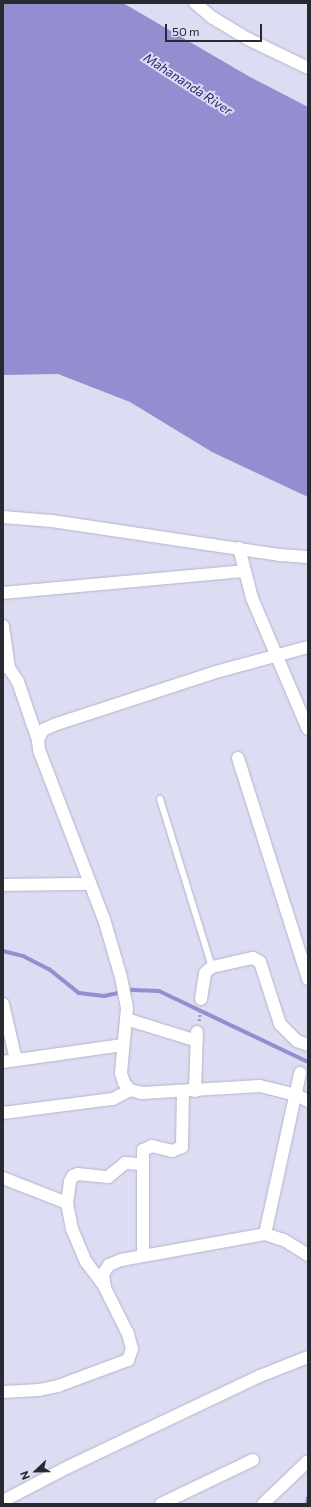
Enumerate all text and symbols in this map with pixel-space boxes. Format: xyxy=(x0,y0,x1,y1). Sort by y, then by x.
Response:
scale bar xyxy=(167,16,264,42)
text: 50 m xyxy=(172,24,200,38)
water label: Mahananda River xyxy=(141,50,235,118)
north arrow xyxy=(16,1451,56,1491)
text: N xyxy=(17,1469,32,1482)

